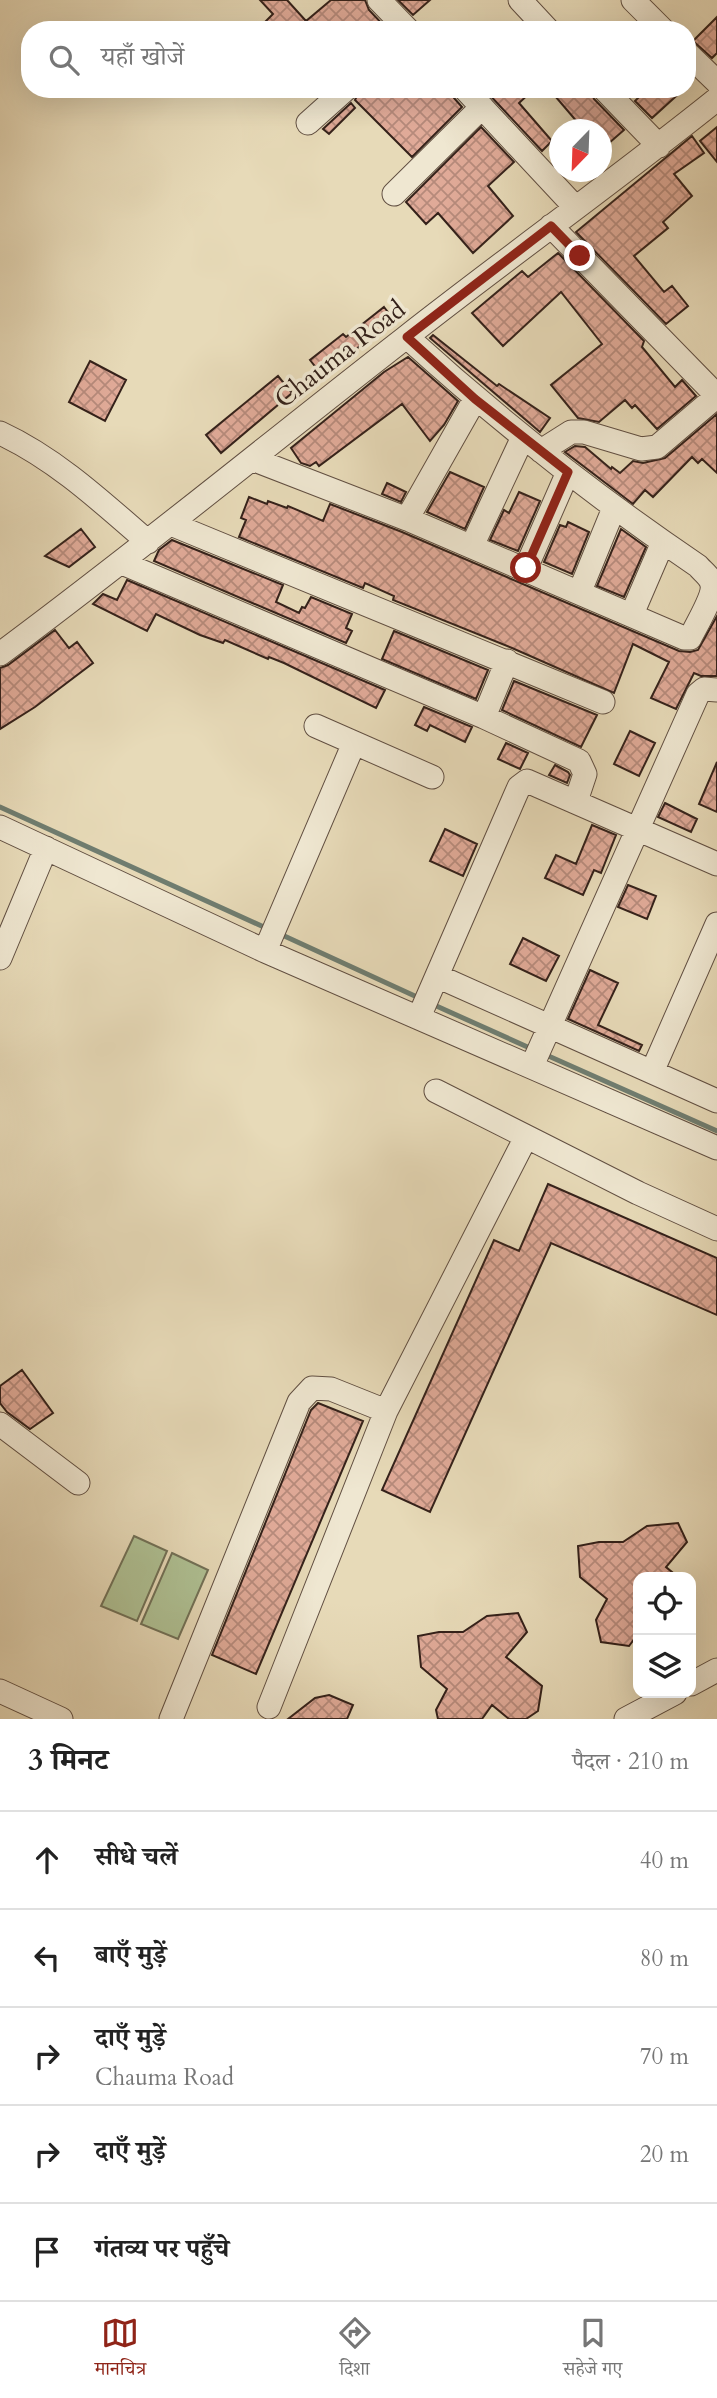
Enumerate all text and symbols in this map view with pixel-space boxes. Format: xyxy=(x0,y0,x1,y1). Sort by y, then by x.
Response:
search box xyxy=(21,21,696,98)
text: यहाँ खोजें xyxy=(101,39,184,74)
icon: search xyxy=(45,41,83,79)
north arrow xyxy=(549,119,612,182)
route end xyxy=(564,240,595,271)
street label: Chauma Road xyxy=(267,292,413,416)
route start xyxy=(510,552,541,583)
map controls xyxy=(633,1572,696,1698)
button: locate xyxy=(633,1572,696,1635)
button: layers xyxy=(633,1635,696,1698)
text: 3 मिनट xyxy=(28,1740,108,1781)
text: पैदल · 210 m xyxy=(572,1746,689,1777)
text: सीधे चलें xyxy=(95,1839,177,1874)
icon: ahead xyxy=(28,1841,66,1879)
text: 40 m xyxy=(640,1845,689,1876)
text: बाएँ मुड़ें xyxy=(95,1937,166,1972)
icon: left xyxy=(28,1939,66,1977)
text: 80 m xyxy=(640,1943,689,1974)
text: दाएँ मुड़ें xyxy=(95,2020,166,2055)
icon: right xyxy=(28,2037,66,2075)
text: 70 m xyxy=(640,2041,689,2072)
text: Chauma Road xyxy=(95,2062,234,2093)
text: दाएँ मुड़ें xyxy=(95,2133,166,2168)
icon: right xyxy=(28,2135,66,2173)
text: 20 m xyxy=(640,2139,689,2170)
text: गंतव्य पर पहुँचे xyxy=(95,2231,229,2266)
icon: arrive xyxy=(28,2233,66,2271)
tab: मानचित्र xyxy=(95,2314,146,2387)
tab: दिशा xyxy=(336,2314,374,2387)
tab: सहेजे गए xyxy=(563,2314,622,2387)

